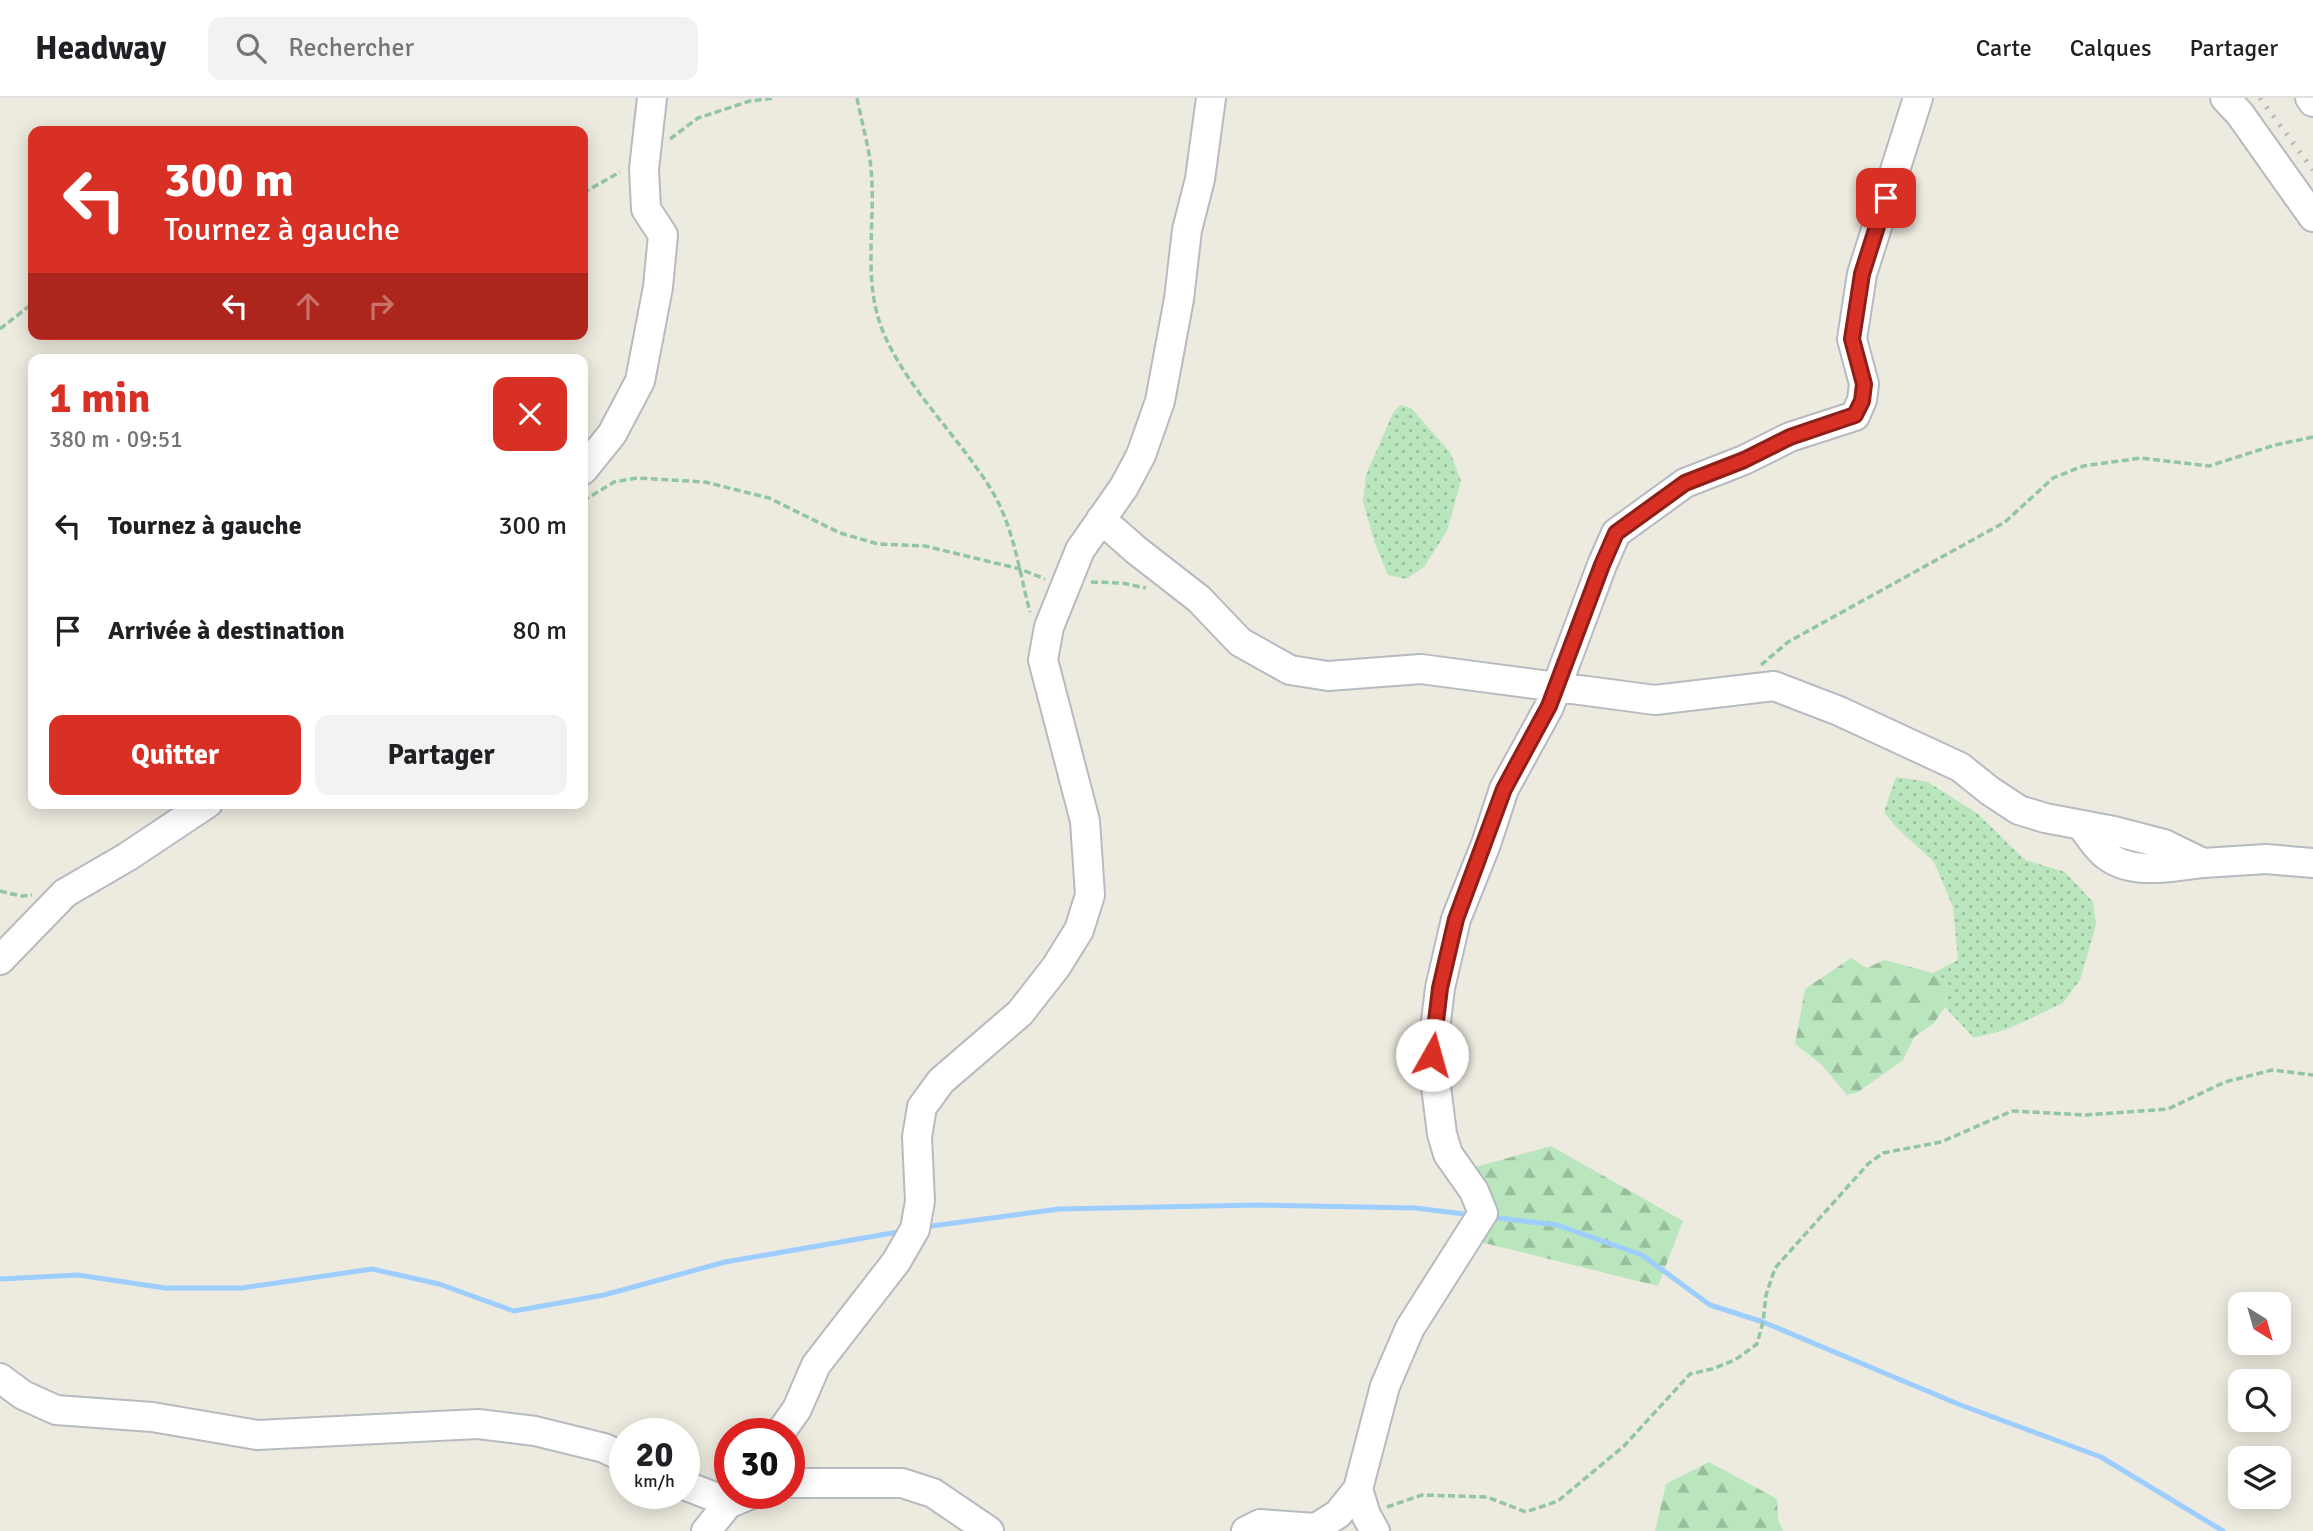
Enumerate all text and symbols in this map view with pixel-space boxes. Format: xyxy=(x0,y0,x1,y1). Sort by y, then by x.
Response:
search box xyxy=(208,17,698,80)
text: Headway xyxy=(35,28,166,69)
icon: search xyxy=(232,29,270,67)
text: Rechercher xyxy=(288,32,414,64)
text: Carte xyxy=(1976,33,2032,63)
text: Calques xyxy=(2070,33,2151,63)
text: Partager xyxy=(2189,33,2278,63)
text: 300 m xyxy=(164,150,294,210)
icon: left xyxy=(49,154,140,245)
pin xyxy=(1856,168,1916,228)
icon: arrive xyxy=(1867,179,1905,217)
text: Tournez à gauche xyxy=(164,210,400,249)
icon: left xyxy=(216,287,254,325)
icon: ahead xyxy=(289,287,327,325)
icon: right xyxy=(362,287,400,325)
text: 1 min xyxy=(49,373,150,424)
button: close xyxy=(493,377,567,451)
text: 380 m · 09:51 xyxy=(49,425,183,454)
icon: left xyxy=(49,507,87,545)
text: Tournez à gauche xyxy=(108,510,302,542)
text: 300 m xyxy=(498,510,567,542)
icon: arrive xyxy=(49,612,87,650)
text: Arrivée à destination xyxy=(108,615,345,647)
text: 80 m xyxy=(512,615,567,647)
button: Quitter xyxy=(49,715,301,795)
button: Partager xyxy=(315,715,567,795)
position arrow xyxy=(1395,1018,1469,1092)
north arrow xyxy=(2228,1292,2291,1354)
map controls xyxy=(2228,1292,2291,1509)
button: search xyxy=(2228,1369,2291,1432)
speed limit sign: 30 xyxy=(714,1418,805,1509)
text: 20 xyxy=(636,1433,673,1476)
button: layers xyxy=(2228,1446,2291,1509)
text: km/h xyxy=(634,1470,675,1492)

